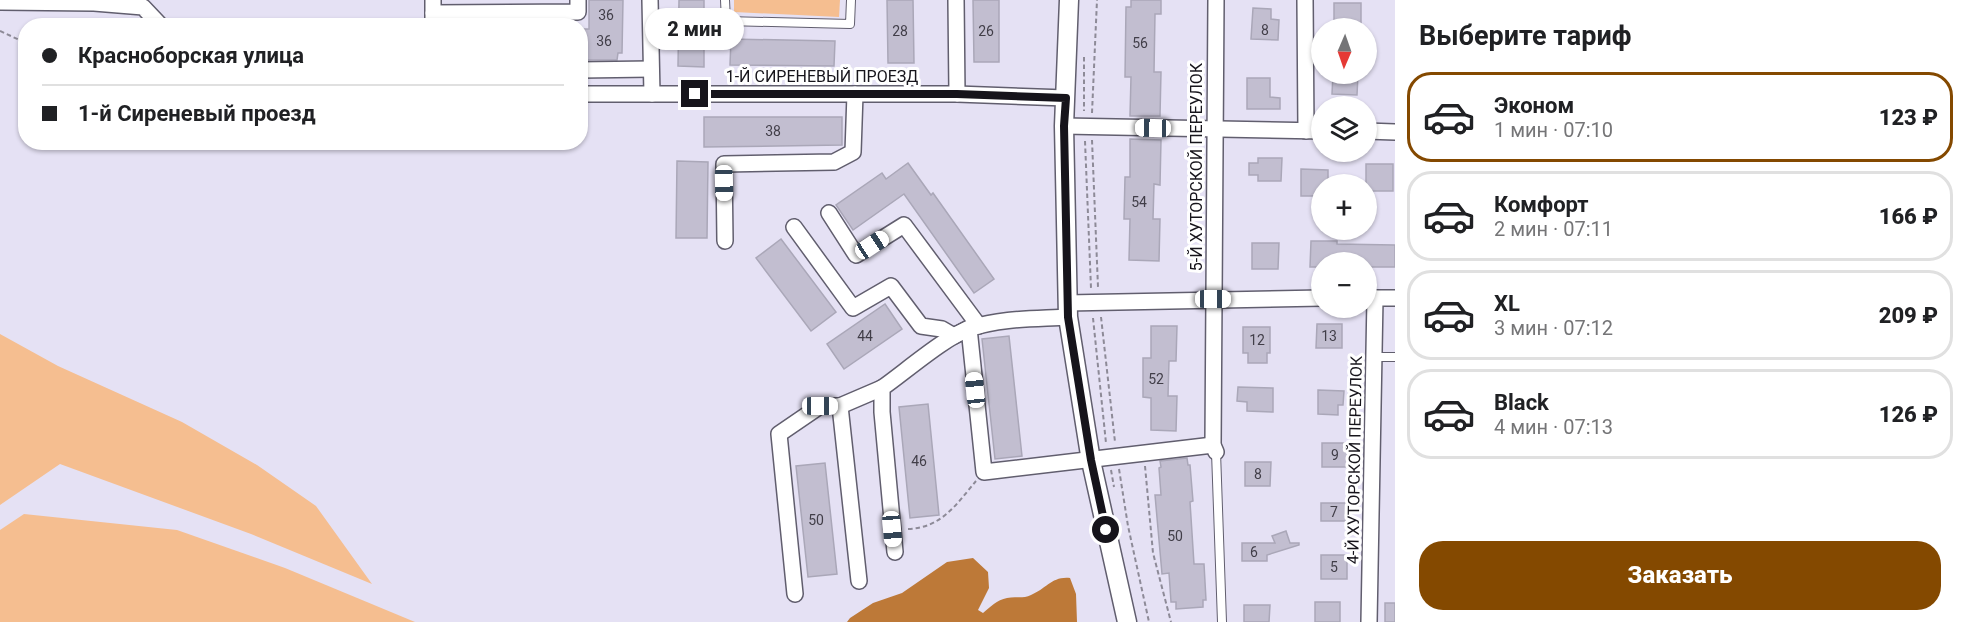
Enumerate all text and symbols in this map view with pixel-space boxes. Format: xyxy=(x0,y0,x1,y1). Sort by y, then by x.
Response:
house number: 36 xyxy=(598,7,614,23)
callout: 2 мин xyxy=(646,7,744,49)
text: 2 мин xyxy=(667,17,722,41)
north arrow xyxy=(1311,18,1377,84)
map controls xyxy=(1311,18,1377,318)
text: Выберите тариф xyxy=(1419,20,1631,52)
house number: 8 xyxy=(1261,22,1269,38)
house number: 28 xyxy=(892,23,908,39)
house number: 26 xyxy=(978,23,994,39)
house number: 36 xyxy=(596,33,612,49)
house number: 56 xyxy=(1132,35,1148,51)
text: Красноборская улица xyxy=(78,43,304,68)
street label: 5-Й ХУТОРСКОЙ ПЕРЕУЛОК xyxy=(1187,62,1206,271)
street label: 1-Й СИРЕНЕВЫЙ ПРОЕЗД xyxy=(726,67,918,86)
route end xyxy=(681,80,708,107)
icon: car xyxy=(1422,90,1476,144)
text: Эконом xyxy=(1494,93,1574,118)
button: layers xyxy=(1311,96,1377,162)
text: 1-й Сиреневый проезд xyxy=(78,101,316,126)
text: 123 ₽ xyxy=(1879,105,1938,130)
text: 1 мин · 07:10 xyxy=(1494,118,1613,142)
car xyxy=(1135,119,1171,137)
house number: 38 xyxy=(765,123,781,139)
car xyxy=(715,165,733,201)
button: + xyxy=(1311,174,1377,240)
icon: car xyxy=(1422,189,1476,243)
text: Комфорт xyxy=(1494,192,1589,217)
house number: 54 xyxy=(1131,194,1147,210)
text: 166 ₽ xyxy=(1879,204,1938,229)
text: 2 мин · 07:11 xyxy=(1494,217,1613,241)
car xyxy=(852,228,892,262)
button: − xyxy=(1311,252,1377,318)
icon: car xyxy=(1422,288,1476,342)
car xyxy=(1195,290,1231,308)
text: XL xyxy=(1494,291,1520,316)
text: 209 ₽ xyxy=(1879,303,1938,328)
text: 3 мин · 07:12 xyxy=(1494,316,1613,340)
house number: 44 xyxy=(857,328,873,344)
house number: 13 xyxy=(1321,328,1337,344)
house number: 12 xyxy=(1249,332,1265,348)
street label: 4-Й ХУТОРСКОЙ ПЕРЕУЛОК xyxy=(1343,355,1366,564)
car xyxy=(964,371,986,409)
house number: 52 xyxy=(1148,371,1164,387)
icon: car xyxy=(1422,387,1476,441)
text: Black xyxy=(1494,390,1549,415)
car xyxy=(802,397,838,415)
text: 126 ₽ xyxy=(1879,402,1938,427)
text: 4 мин · 07:13 xyxy=(1494,415,1613,439)
house number: 9 xyxy=(1331,447,1339,463)
house number: 46 xyxy=(911,453,927,469)
house number: 8 xyxy=(1254,466,1262,482)
house number: 7 xyxy=(1330,504,1338,520)
car xyxy=(881,510,903,548)
house number: 50 xyxy=(808,512,824,528)
route start xyxy=(1092,516,1119,543)
house number: 50 xyxy=(1167,528,1183,544)
button: Заказать xyxy=(1419,541,1941,610)
house number: 6 xyxy=(1250,544,1258,560)
house number: 5 xyxy=(1330,559,1338,575)

